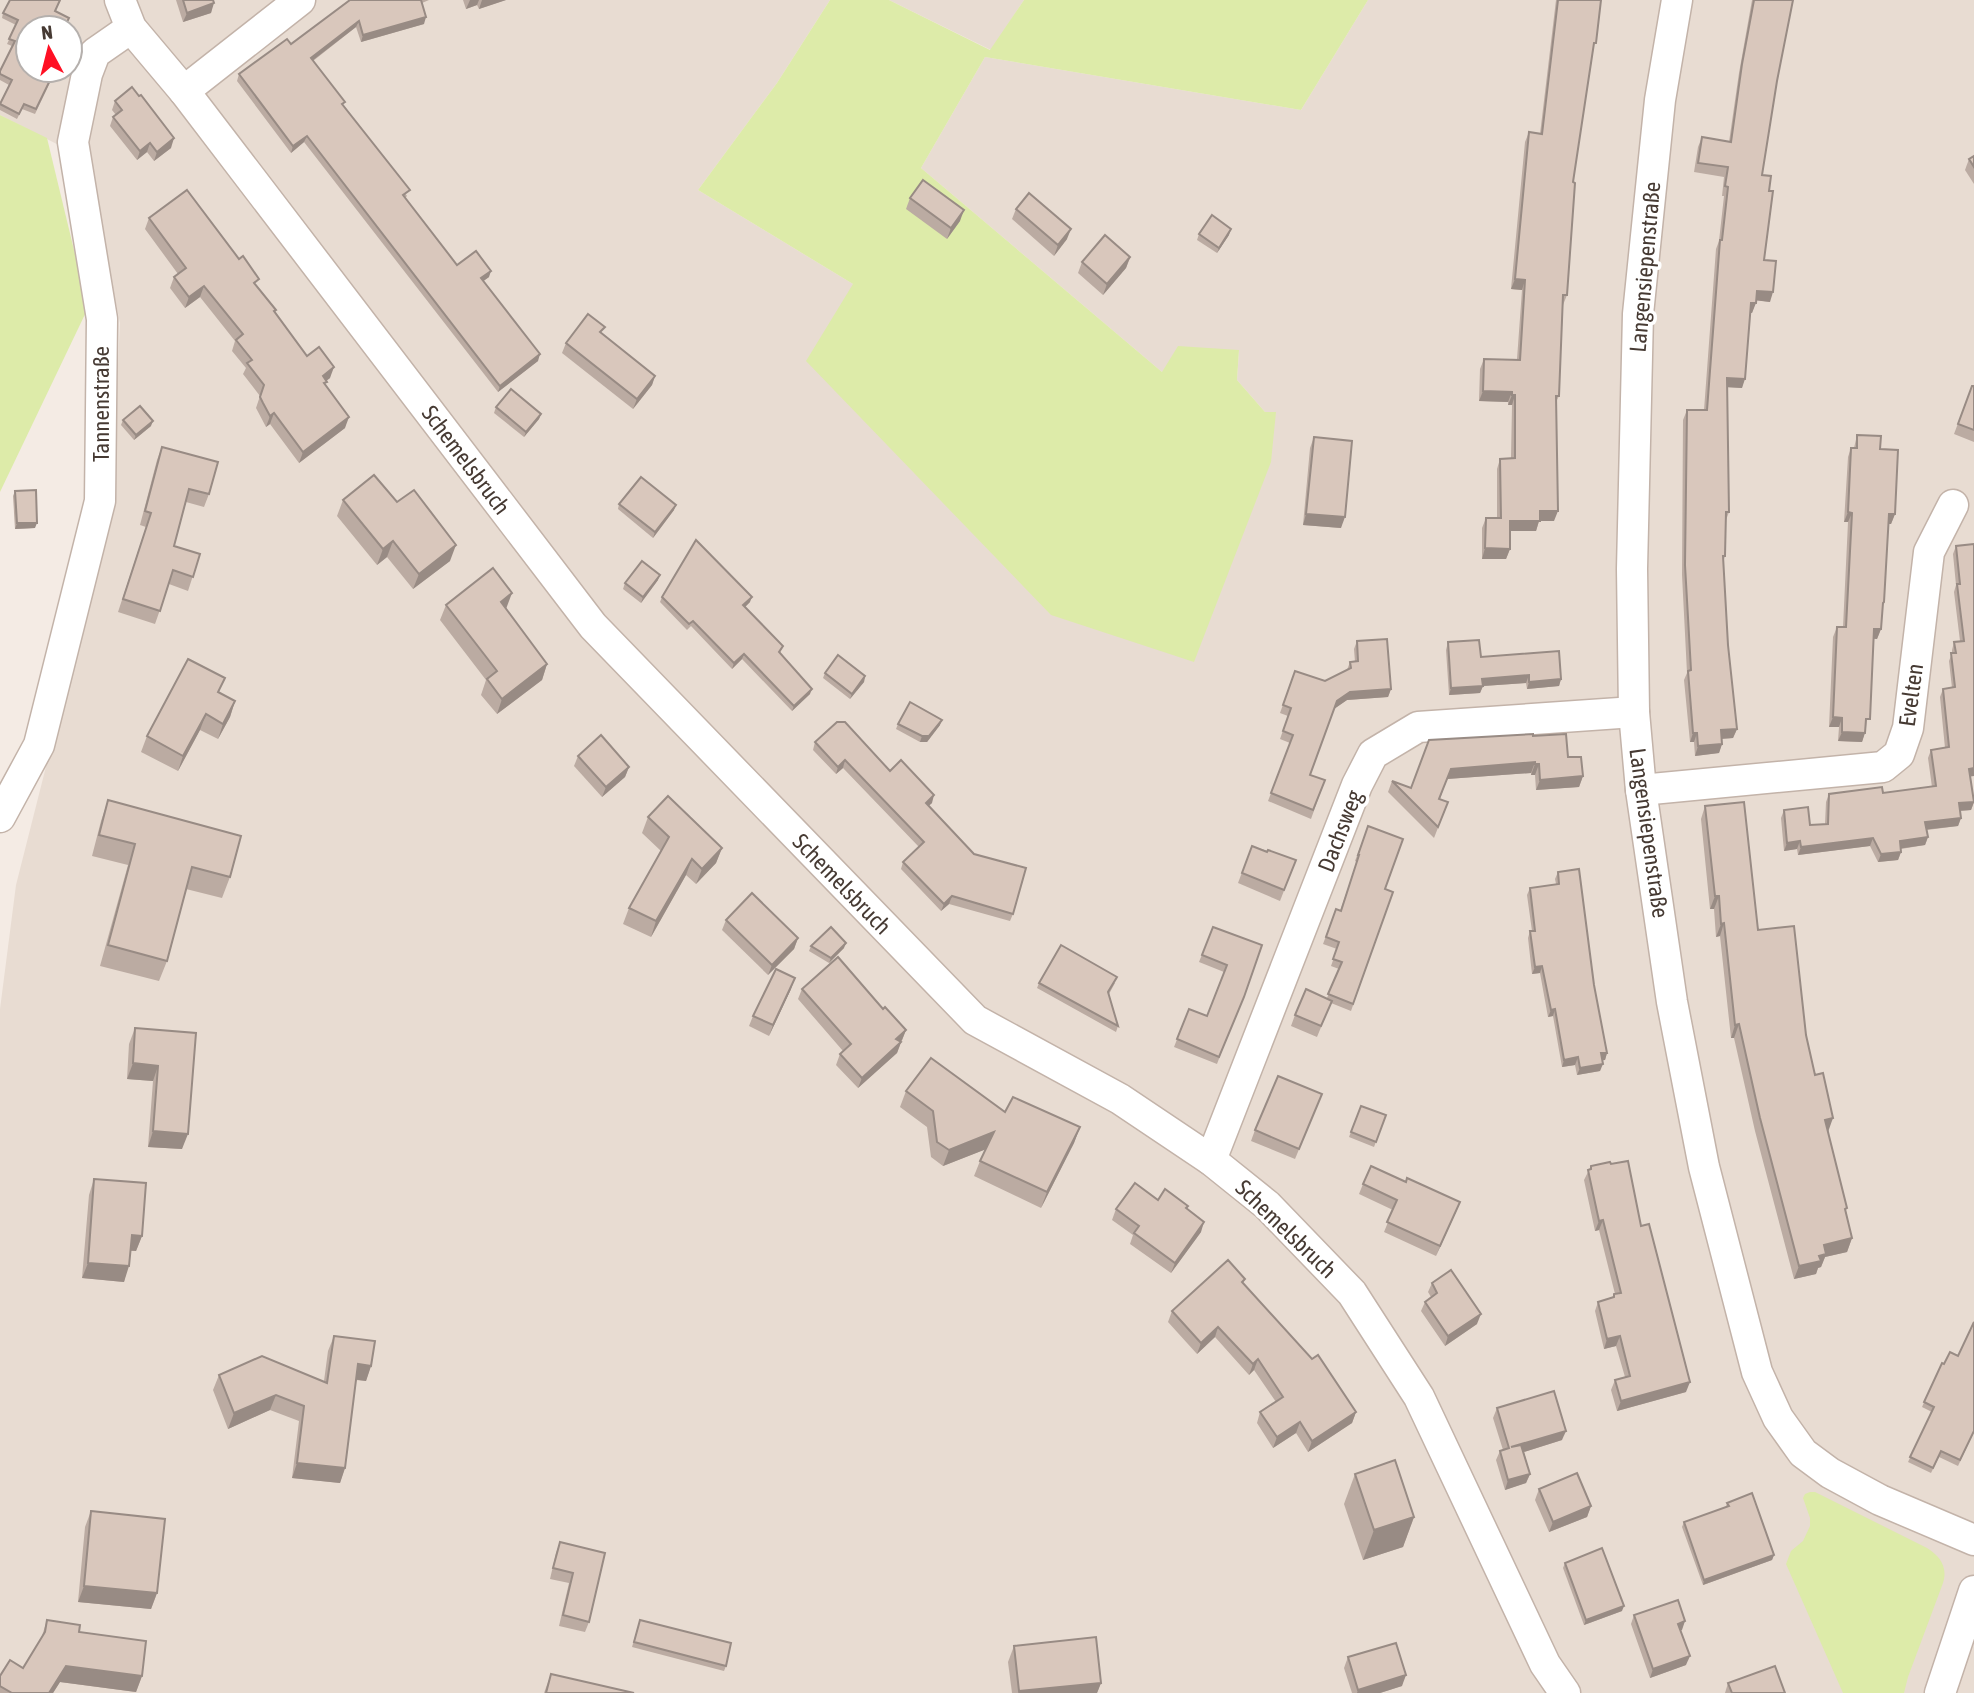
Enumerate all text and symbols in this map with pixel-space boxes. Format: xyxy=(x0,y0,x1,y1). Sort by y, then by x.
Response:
north arrow xyxy=(14,14,84,84)
text: N xyxy=(40,21,54,44)
street label: Langensiepenstraße xyxy=(1625,181,1665,353)
street label: Tannenstraße xyxy=(88,346,114,462)
street label: Schemelsbruch xyxy=(417,400,515,520)
street label: Evelten xyxy=(1894,662,1928,728)
street label: Langensiepenstraße xyxy=(1624,746,1674,920)
street label: Dachsweg xyxy=(1313,786,1367,875)
street label: Schemelsbruch xyxy=(788,828,896,940)
street label: Schemelsbruch xyxy=(1230,1175,1342,1283)

